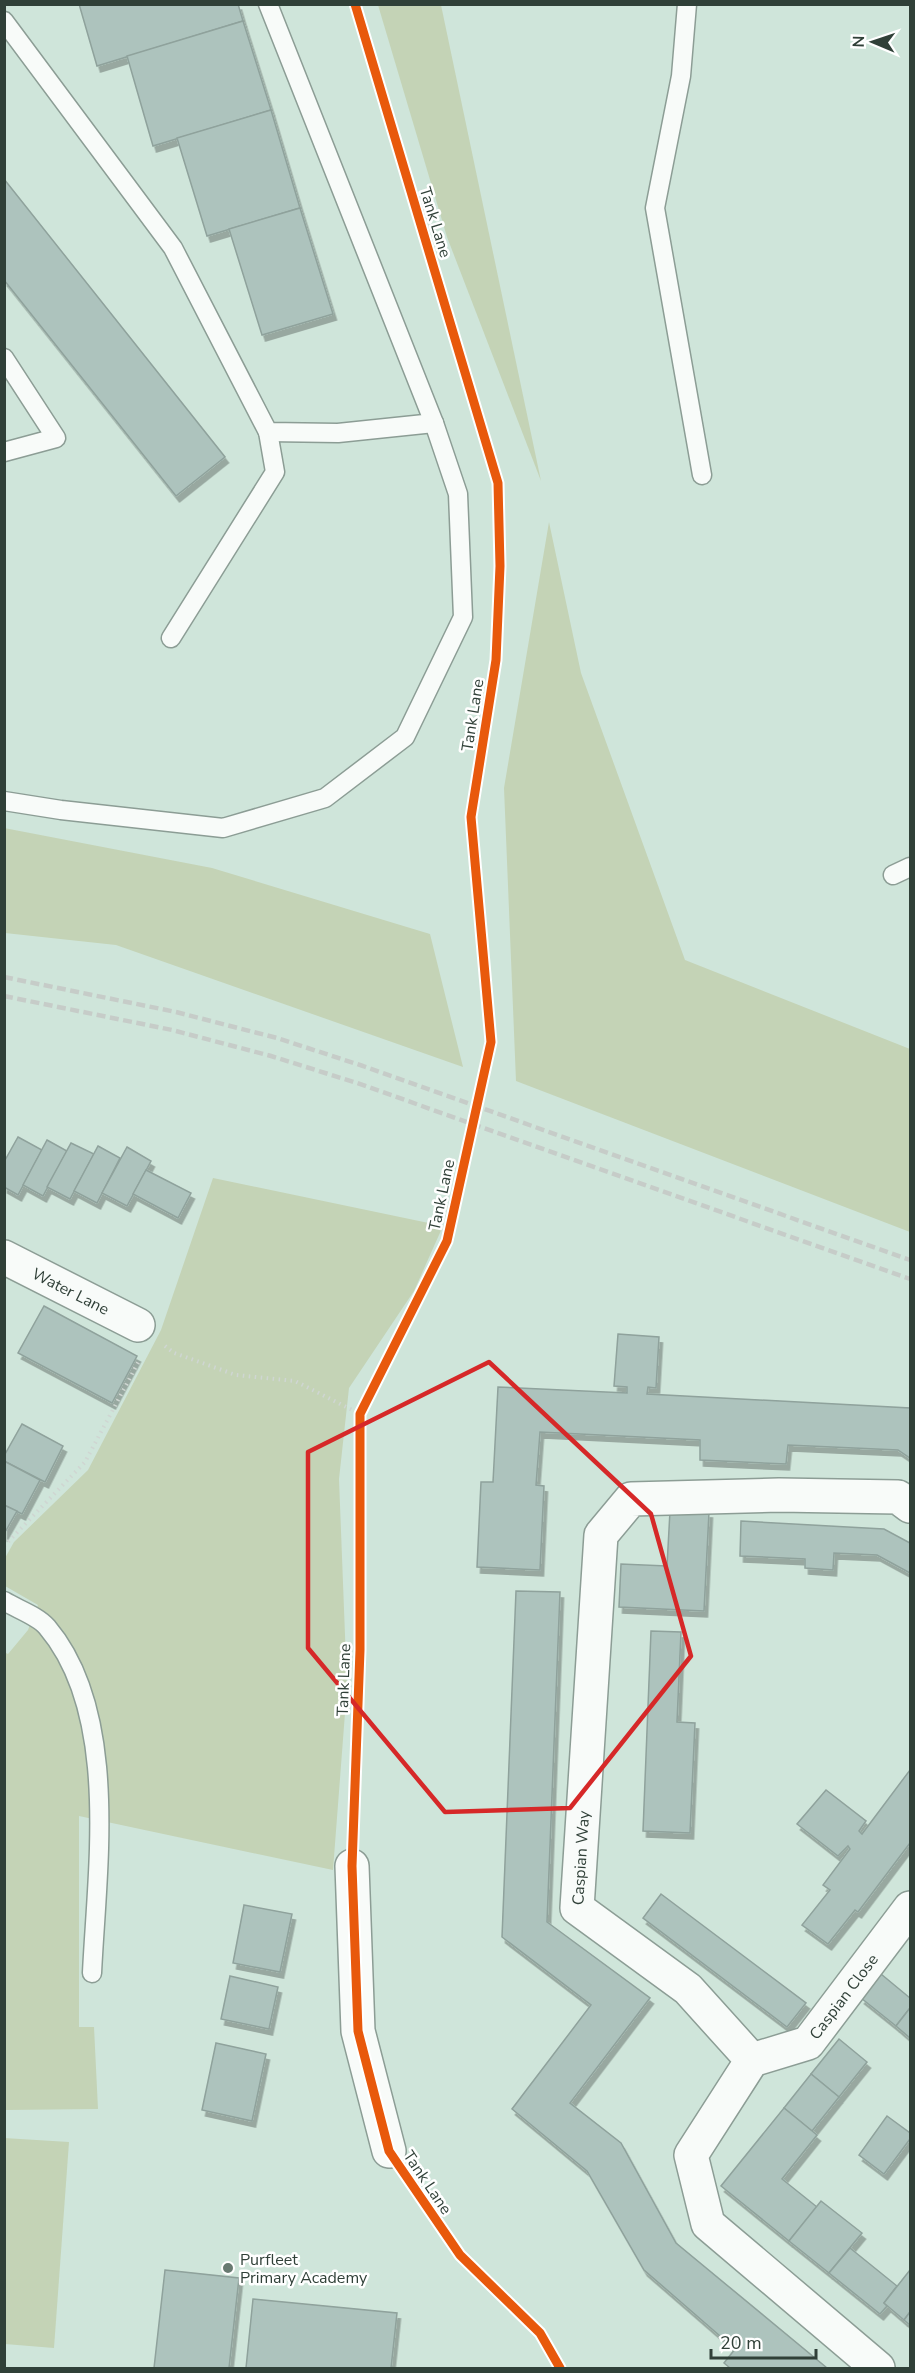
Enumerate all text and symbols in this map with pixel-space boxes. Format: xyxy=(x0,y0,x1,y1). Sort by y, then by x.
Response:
north arrow xyxy=(843,12,903,72)
text: N xyxy=(848,35,870,48)
street label: Tank Lane xyxy=(414,184,456,260)
street label: Tank Lane xyxy=(456,677,490,753)
street label: Tank Lane xyxy=(424,1157,460,1233)
street label: Water Lane xyxy=(28,1263,113,1321)
street label: Tank Lane xyxy=(332,1643,356,1717)
street label: Caspian Way xyxy=(567,1809,595,1906)
street label: Caspian Close xyxy=(805,1950,884,2044)
street label: Tank Lane xyxy=(398,2146,457,2219)
place label: Purfleet Primary Academy xyxy=(240,2249,368,2289)
marker: Purfleet Primary Academy xyxy=(221,2261,235,2275)
scale bar xyxy=(711,2322,816,2360)
text: 20 m xyxy=(720,2331,762,2355)

